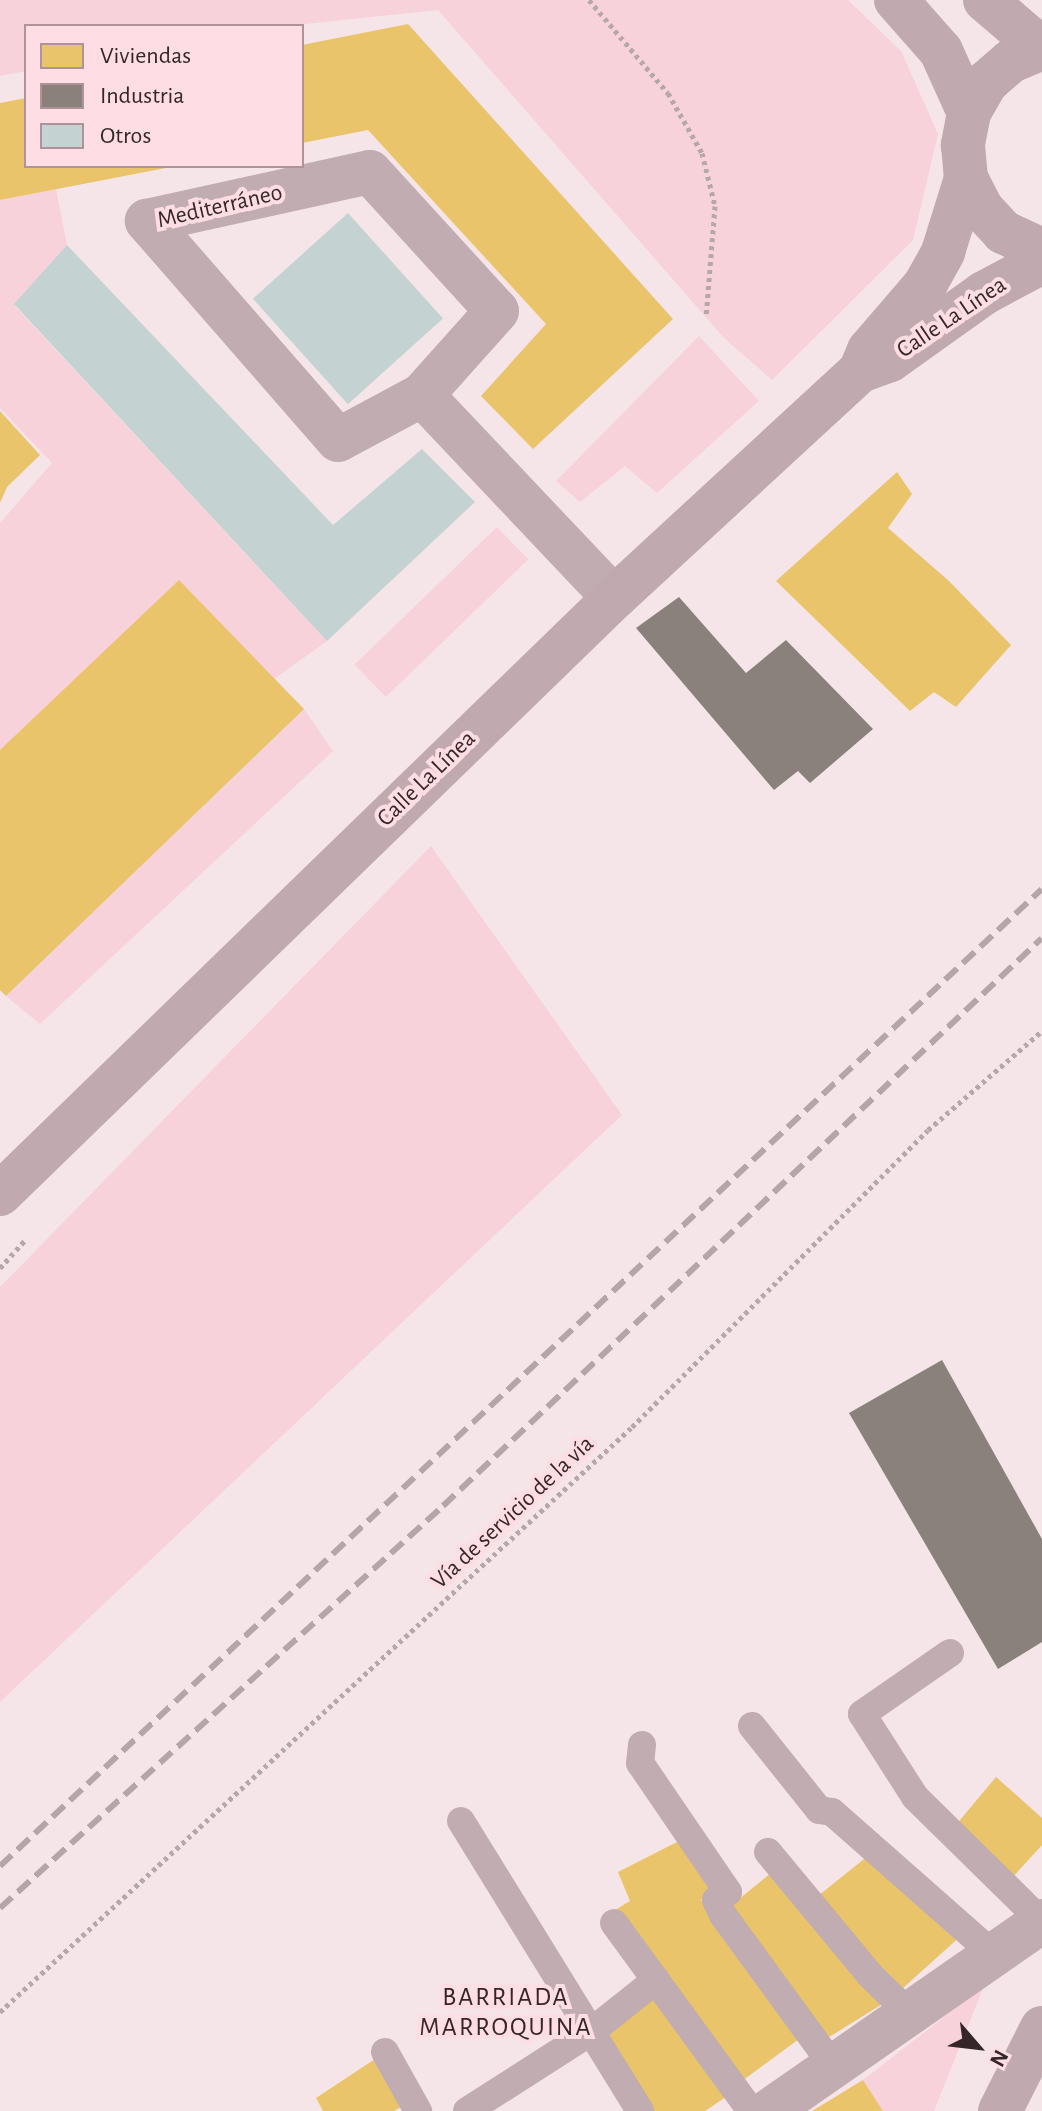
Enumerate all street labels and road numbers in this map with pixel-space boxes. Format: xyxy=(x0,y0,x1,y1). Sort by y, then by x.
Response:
street label: Mediterráneo xyxy=(155,179,285,235)
street label: Calle La Línea xyxy=(892,271,1012,365)
street label: Calle La Línea xyxy=(372,725,482,833)
street label: Vía de servicio de la vía xyxy=(426,1430,600,1596)

